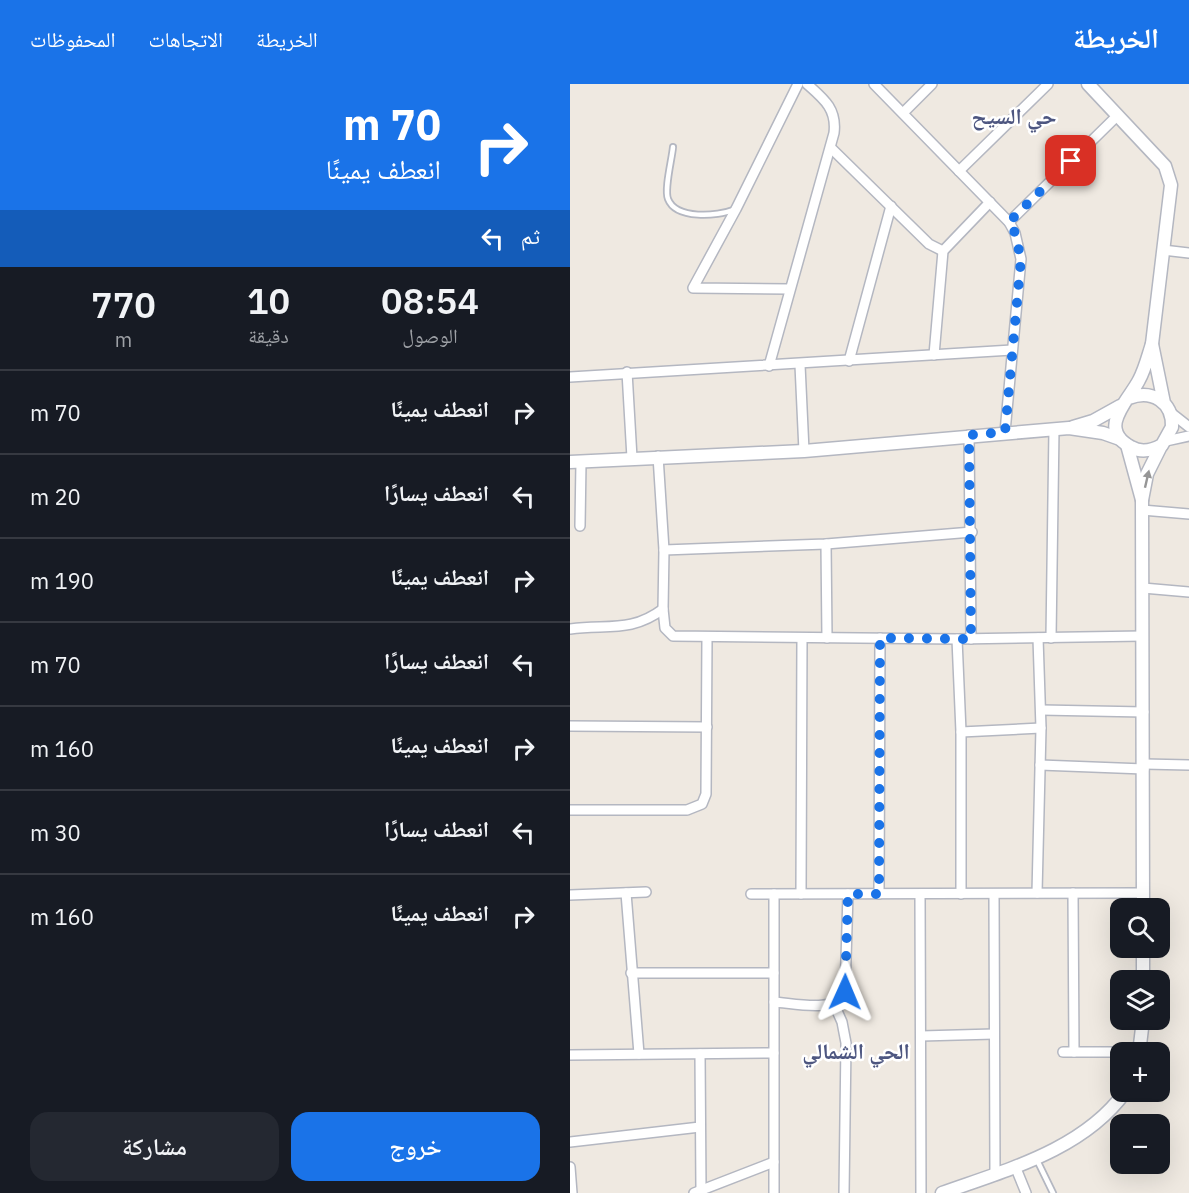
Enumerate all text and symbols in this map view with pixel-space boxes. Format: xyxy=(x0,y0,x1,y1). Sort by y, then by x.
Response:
text: الخريطة xyxy=(1073,19,1159,56)
text: المحفوظات xyxy=(30,25,115,53)
text: الاتجاهات xyxy=(148,25,223,53)
text: الخريطة xyxy=(256,25,318,53)
text: 70 m xyxy=(343,97,441,152)
district label: حي السيح xyxy=(972,101,1056,133)
icon: right xyxy=(462,108,540,186)
pin xyxy=(1045,135,1096,186)
icon: arrive xyxy=(1054,144,1087,177)
text: انعطف يمينًا xyxy=(326,151,441,186)
text: ثم xyxy=(521,221,540,250)
icon: left xyxy=(476,222,509,255)
text: 10 xyxy=(247,277,290,324)
text: 08:54 xyxy=(381,277,479,324)
text: 770 xyxy=(91,281,156,328)
text: دقيقة xyxy=(248,322,289,349)
text: الوصول xyxy=(402,322,458,349)
text: m xyxy=(115,326,132,353)
text: انعطف يمينًا xyxy=(391,394,489,423)
icon: right xyxy=(507,396,540,429)
text: 70 m xyxy=(30,398,81,427)
one-way arrow xyxy=(1142,469,1152,488)
text: انعطف يسارًا xyxy=(384,478,489,507)
icon: left xyxy=(507,480,540,513)
text: 20 m xyxy=(30,482,81,511)
text: انعطف يمينًا xyxy=(391,562,489,591)
icon: right xyxy=(507,564,540,597)
text: 190 m xyxy=(30,566,94,595)
text: انعطف يسارًا xyxy=(384,646,489,675)
icon: left xyxy=(507,648,540,681)
text: 70 m xyxy=(30,650,81,679)
text: انعطف يمينًا xyxy=(391,730,489,759)
icon: right xyxy=(507,732,540,765)
text: 160 m xyxy=(30,734,94,763)
text: انعطف يسارًا xyxy=(384,814,489,843)
icon: left xyxy=(507,816,540,849)
text: 30 m xyxy=(30,818,81,847)
text: انعطف يمينًا xyxy=(391,898,489,927)
map controls xyxy=(1110,898,1170,1174)
button: search xyxy=(1110,898,1170,958)
icon: right xyxy=(507,900,540,933)
text: 160 m xyxy=(30,902,94,931)
position arrow xyxy=(813,960,877,1024)
button: layers xyxy=(1110,970,1170,1030)
district label: الحي الشمالي xyxy=(802,1036,910,1068)
button: + xyxy=(1110,1042,1170,1102)
button: مشاركة xyxy=(30,1112,279,1181)
button: خروج xyxy=(291,1112,540,1181)
button: − xyxy=(1110,1114,1170,1174)

